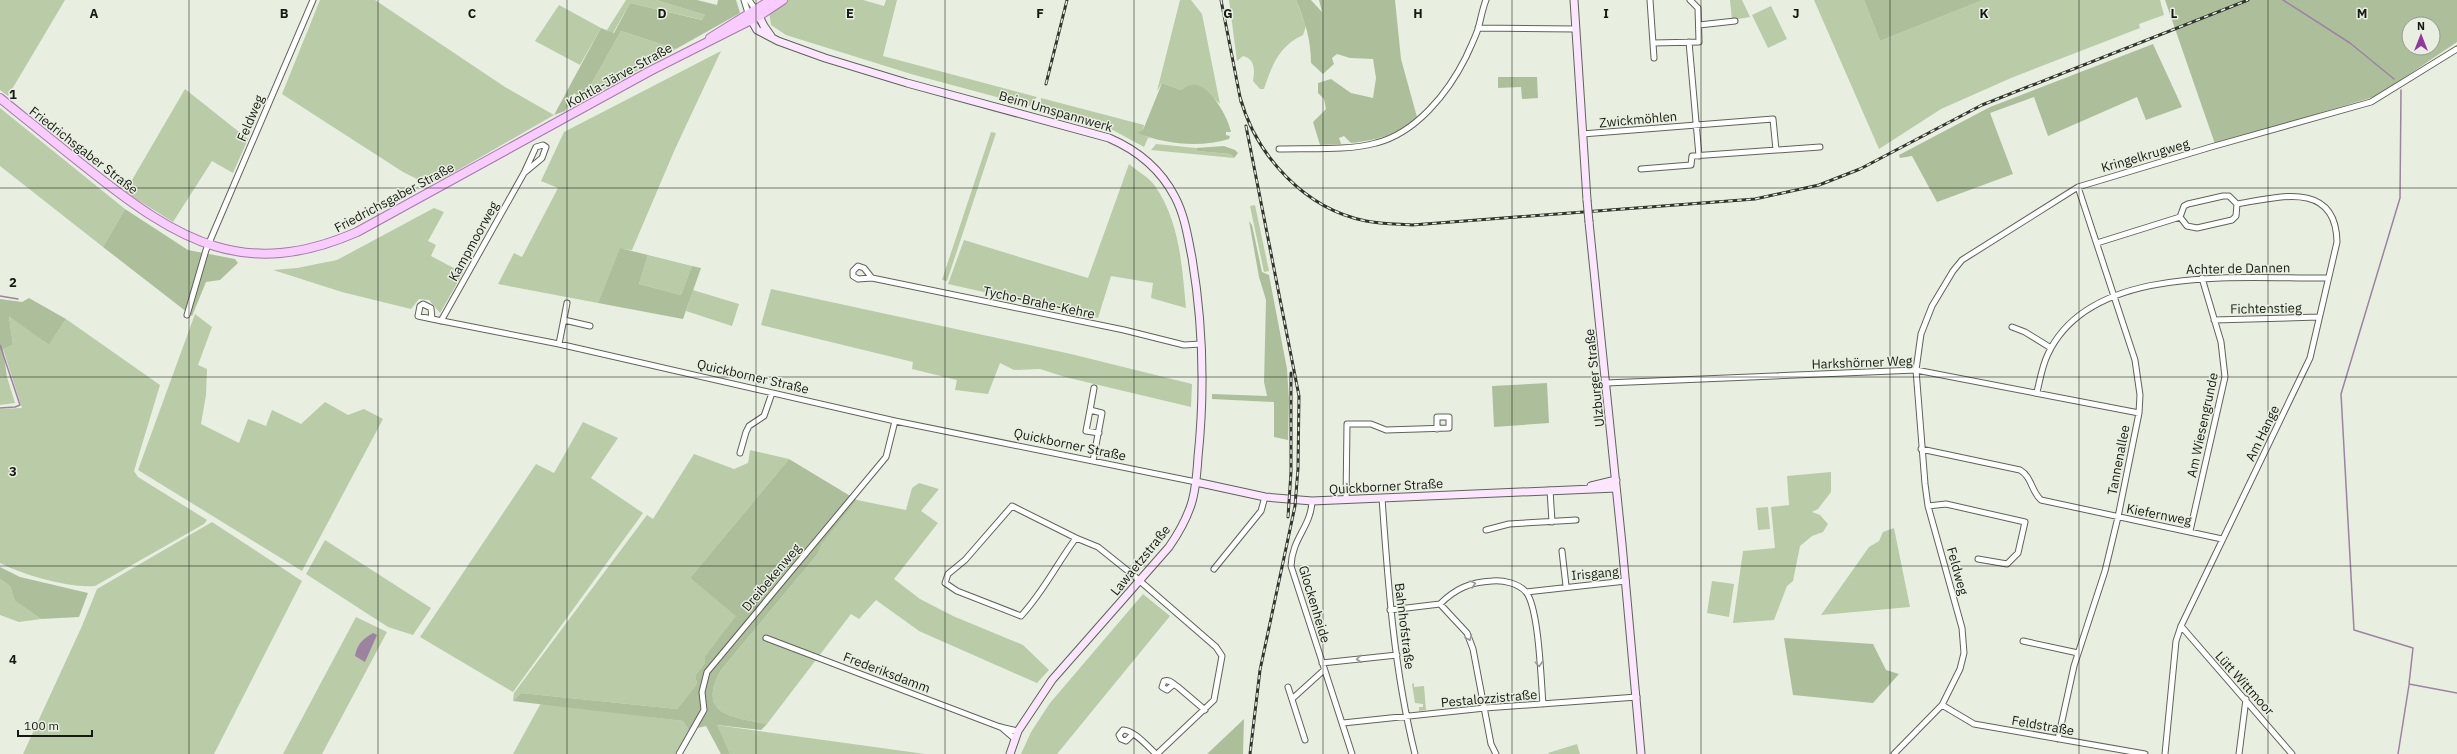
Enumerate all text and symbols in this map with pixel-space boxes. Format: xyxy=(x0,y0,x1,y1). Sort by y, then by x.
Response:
text: A xyxy=(90,5,99,22)
text: B xyxy=(280,5,289,22)
text: C xyxy=(468,5,477,22)
text: D xyxy=(657,5,667,22)
text: E xyxy=(846,5,854,22)
text: F xyxy=(1036,5,1044,22)
text: G xyxy=(1223,5,1233,22)
text: H xyxy=(1413,5,1423,22)
text: I xyxy=(1603,5,1609,22)
text: J xyxy=(1792,5,1800,22)
text: K xyxy=(1979,5,1989,22)
text: L xyxy=(2171,5,2178,22)
text: M xyxy=(2357,5,2367,22)
north arrow xyxy=(2401,16,2441,56)
text: N xyxy=(2417,19,2425,33)
street label: Kohtla-Järve-Straße xyxy=(563,39,675,112)
text: 1 xyxy=(9,86,17,103)
street label: Beim Umspannwerk xyxy=(997,87,1115,136)
street label: Feldweg xyxy=(233,92,268,144)
street label: Friedrichsgaber Straße xyxy=(26,103,141,198)
street label: Zwickmöhlen xyxy=(1598,108,1678,131)
street label: Kringelkrugweg xyxy=(2099,135,2191,176)
street label: Friedrichsgaber Straße xyxy=(331,159,457,236)
street label: Kampmoorweg xyxy=(445,198,502,284)
street label: Achter de Dannen xyxy=(2186,259,2290,278)
text: 2 xyxy=(9,274,17,291)
street label: Tycho-Brahe-Kehre xyxy=(981,282,1096,323)
street label: Fichtenstieg xyxy=(2230,299,2302,318)
street label: Ulzburger Straße xyxy=(1581,328,1608,428)
street label: Harkshörner Weg xyxy=(1811,352,1913,373)
street label: Quickborner Straße xyxy=(695,355,811,398)
street label: Am Wiesengrunde xyxy=(2183,371,2222,479)
street label: Am Hange xyxy=(2242,402,2283,464)
street label: Quickborner Straße xyxy=(1012,424,1128,465)
street label: Tannenallee xyxy=(2103,424,2134,497)
text: 3 xyxy=(9,463,17,480)
street label: Quickborner Straße xyxy=(1328,475,1444,498)
street label: Kiefernweg xyxy=(2125,500,2193,529)
street label: Lawaetzstraße xyxy=(1107,522,1174,599)
street label: Dreibekenweg xyxy=(738,540,805,615)
street label: Feldweg xyxy=(1943,545,1972,597)
street label: Glockenheide xyxy=(1295,563,1334,645)
street label: Irisgang xyxy=(1571,563,1620,584)
one-way arrow xyxy=(1469,580,1476,589)
street label: Bahnhofstraße xyxy=(1391,582,1418,670)
one-way arrow xyxy=(1464,634,1472,641)
street label: Frederiksdamm xyxy=(841,648,933,697)
street label: Lütt Wittmoor xyxy=(2211,648,2278,719)
text: 4 xyxy=(9,651,17,668)
one-way arrow xyxy=(1356,654,1362,663)
one-way arrow xyxy=(1534,661,1543,667)
street label: Pestalozzistraße xyxy=(1440,686,1538,711)
scale bar xyxy=(18,712,92,738)
street label: Feldstraße xyxy=(2010,712,2075,739)
text: 100 m xyxy=(24,718,59,733)

